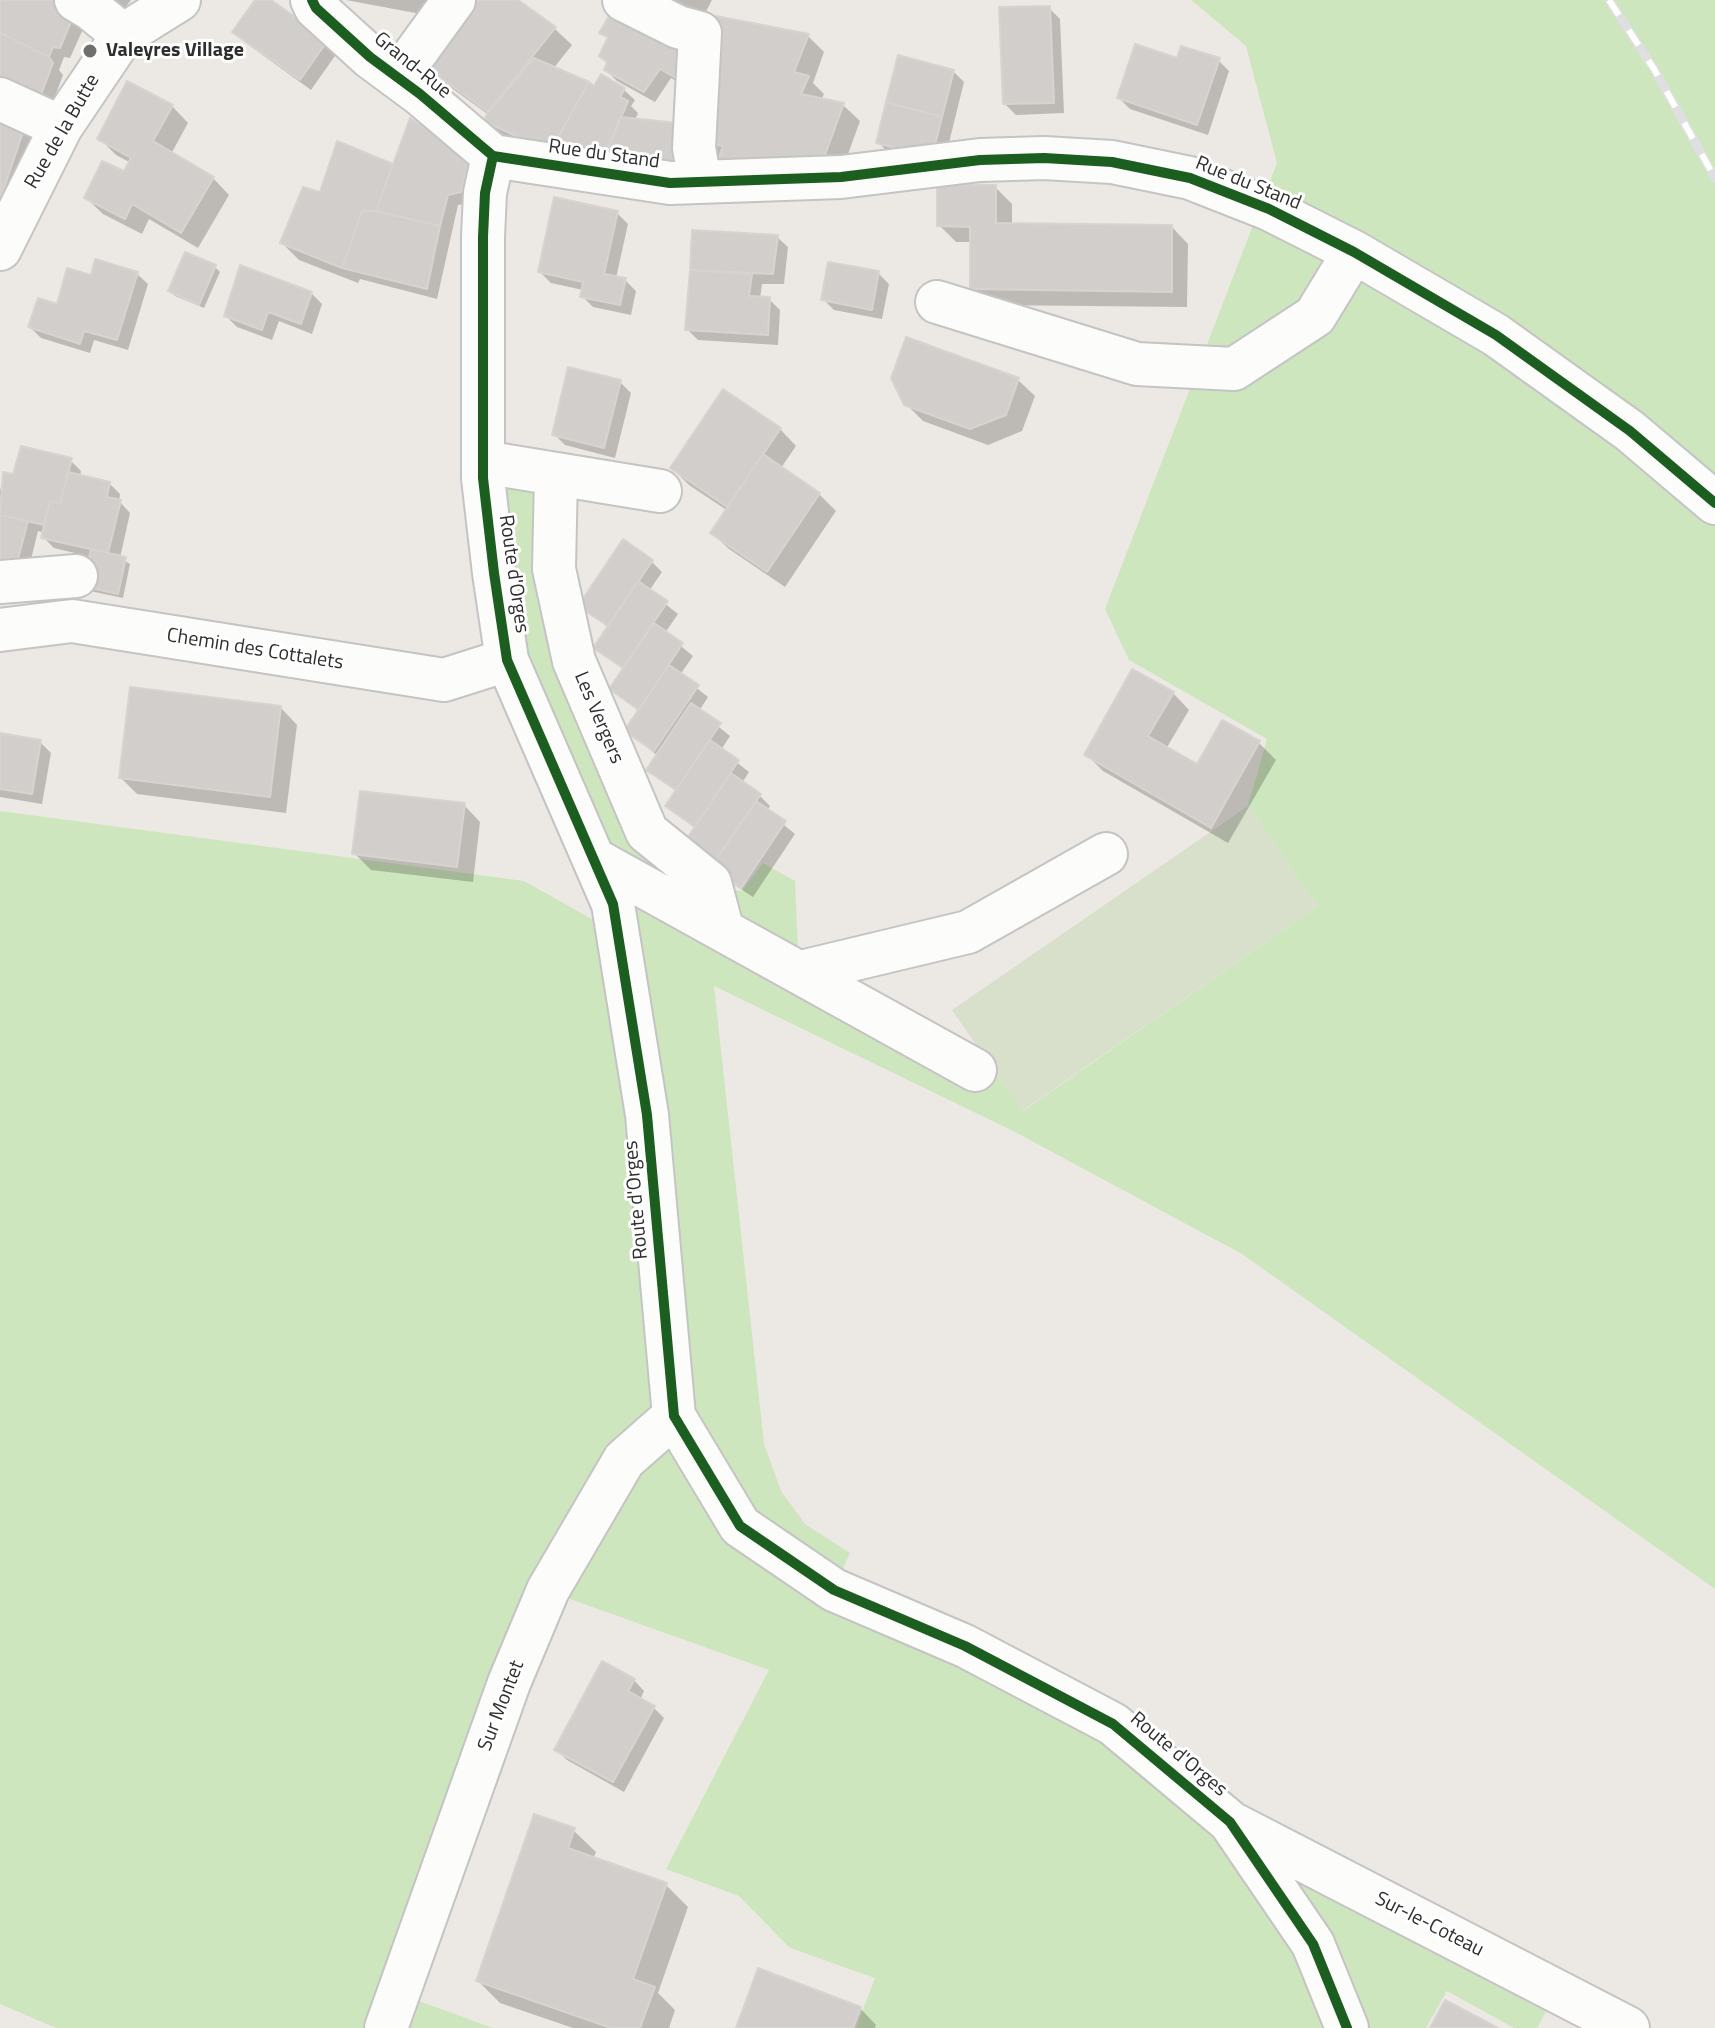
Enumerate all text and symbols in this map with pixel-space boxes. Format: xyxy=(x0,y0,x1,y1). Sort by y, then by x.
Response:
street label: Grand-Rue xyxy=(369,28,455,104)
place label: Valeyres Village xyxy=(106,39,244,63)
marker: Valeyres Village xyxy=(81,42,99,60)
street label: Rue de la Butte xyxy=(20,70,106,194)
street label: Rue du Stand xyxy=(547,135,661,175)
street label: Rue du Stand xyxy=(1192,152,1304,216)
street label: Route d'Orges xyxy=(493,513,533,635)
street label: Chemin des Cottalets xyxy=(165,624,345,676)
street label: Les Vergers xyxy=(568,668,628,768)
street label: Route d'Orges xyxy=(620,1140,654,1260)
street label: Sur Montet xyxy=(474,1657,530,1755)
street label: Route d'Orges xyxy=(1125,1707,1231,1803)
street label: Sur-le-Coteau xyxy=(1371,1887,1487,1963)

